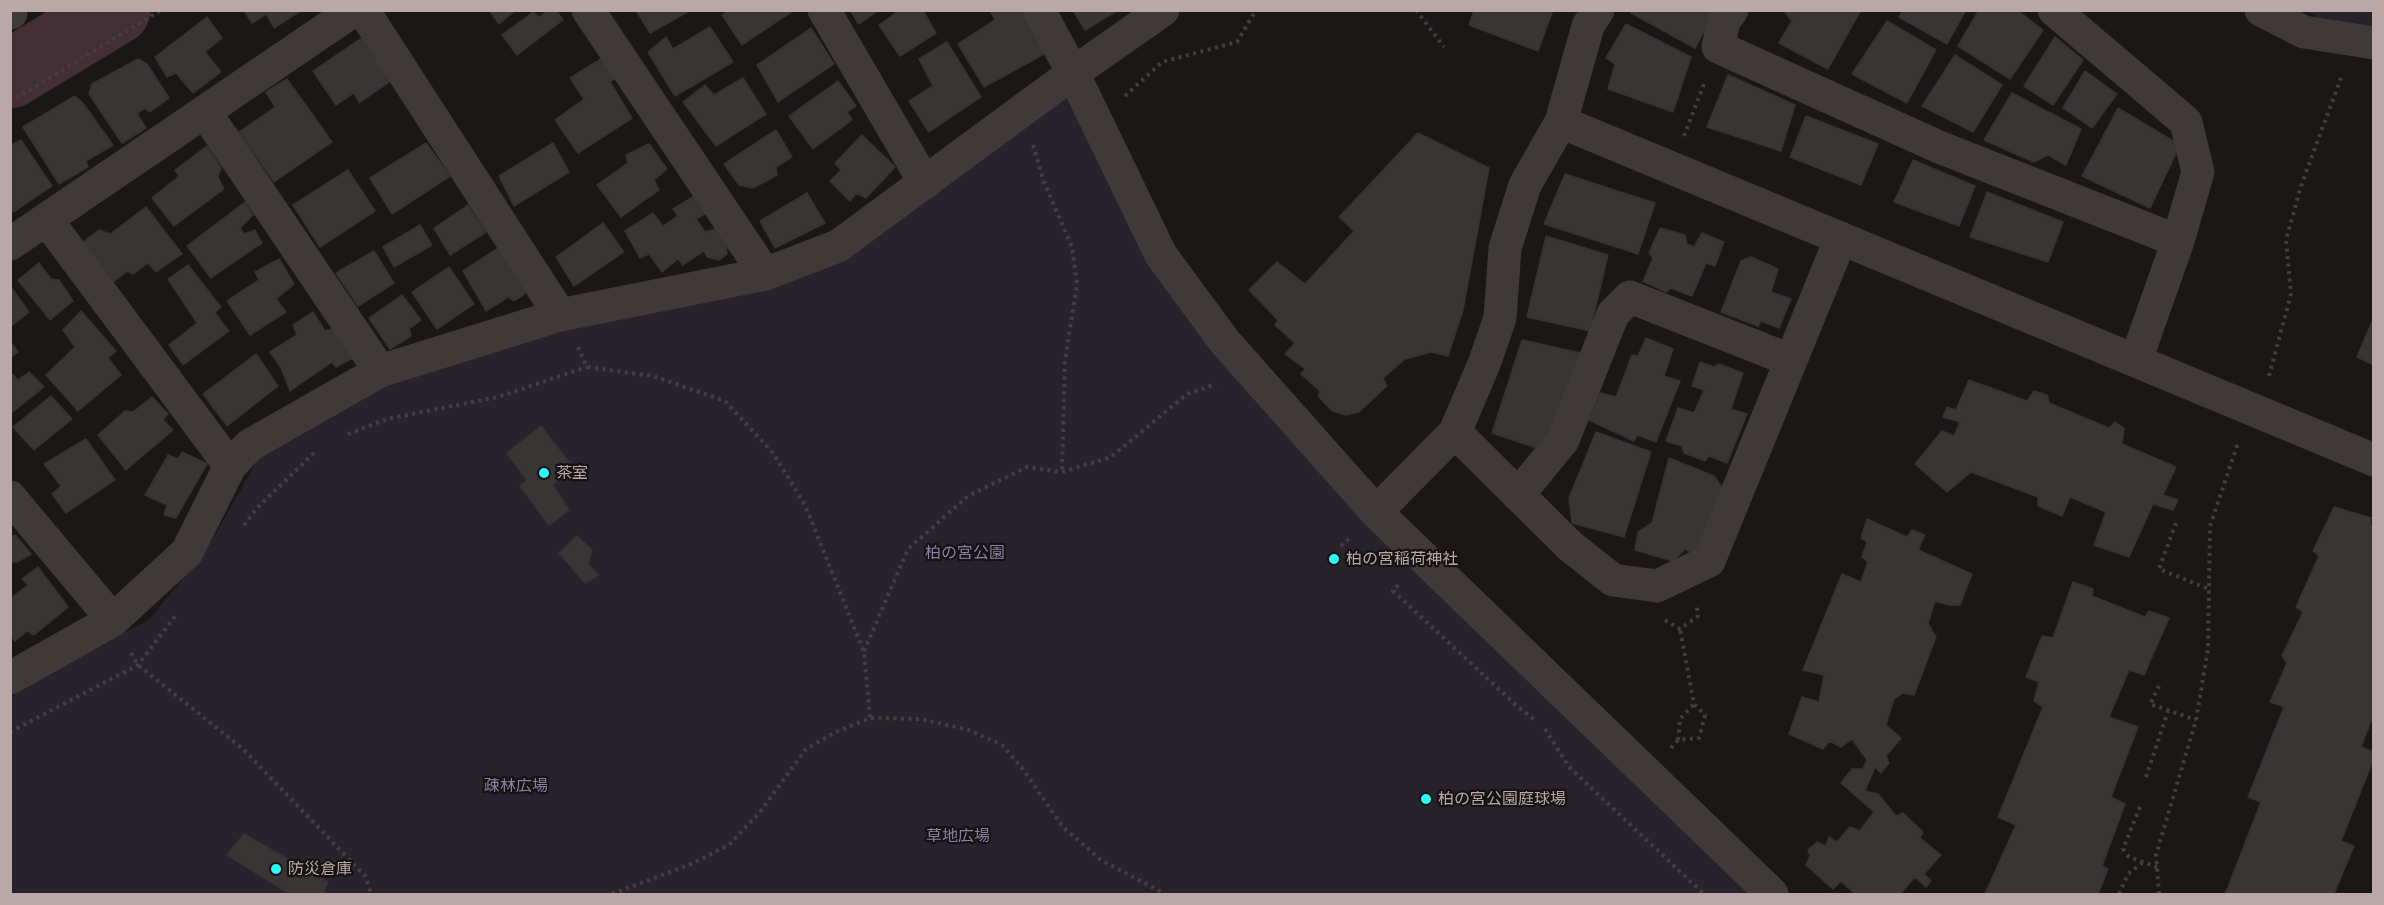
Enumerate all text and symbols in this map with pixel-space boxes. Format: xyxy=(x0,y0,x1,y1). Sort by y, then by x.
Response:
place label: 茶室 xyxy=(556,463,588,483)
marker: 茶室 xyxy=(537,466,551,480)
park label: 柏の宮公園 xyxy=(925,543,1005,563)
place label: 柏の宮稲荷神社 xyxy=(1346,549,1458,569)
marker: 柏の宮稲荷神社 xyxy=(1327,552,1341,566)
park label: 疎林広場 xyxy=(484,776,548,796)
place label: 柏の宮公園庭球場 xyxy=(1438,789,1566,809)
marker: 柏の宮公園庭球場 xyxy=(1419,792,1433,806)
park label: 草地広場 xyxy=(926,826,990,846)
place label: 防災倉庫 xyxy=(288,859,352,879)
marker: 防災倉庫 xyxy=(269,862,283,876)

